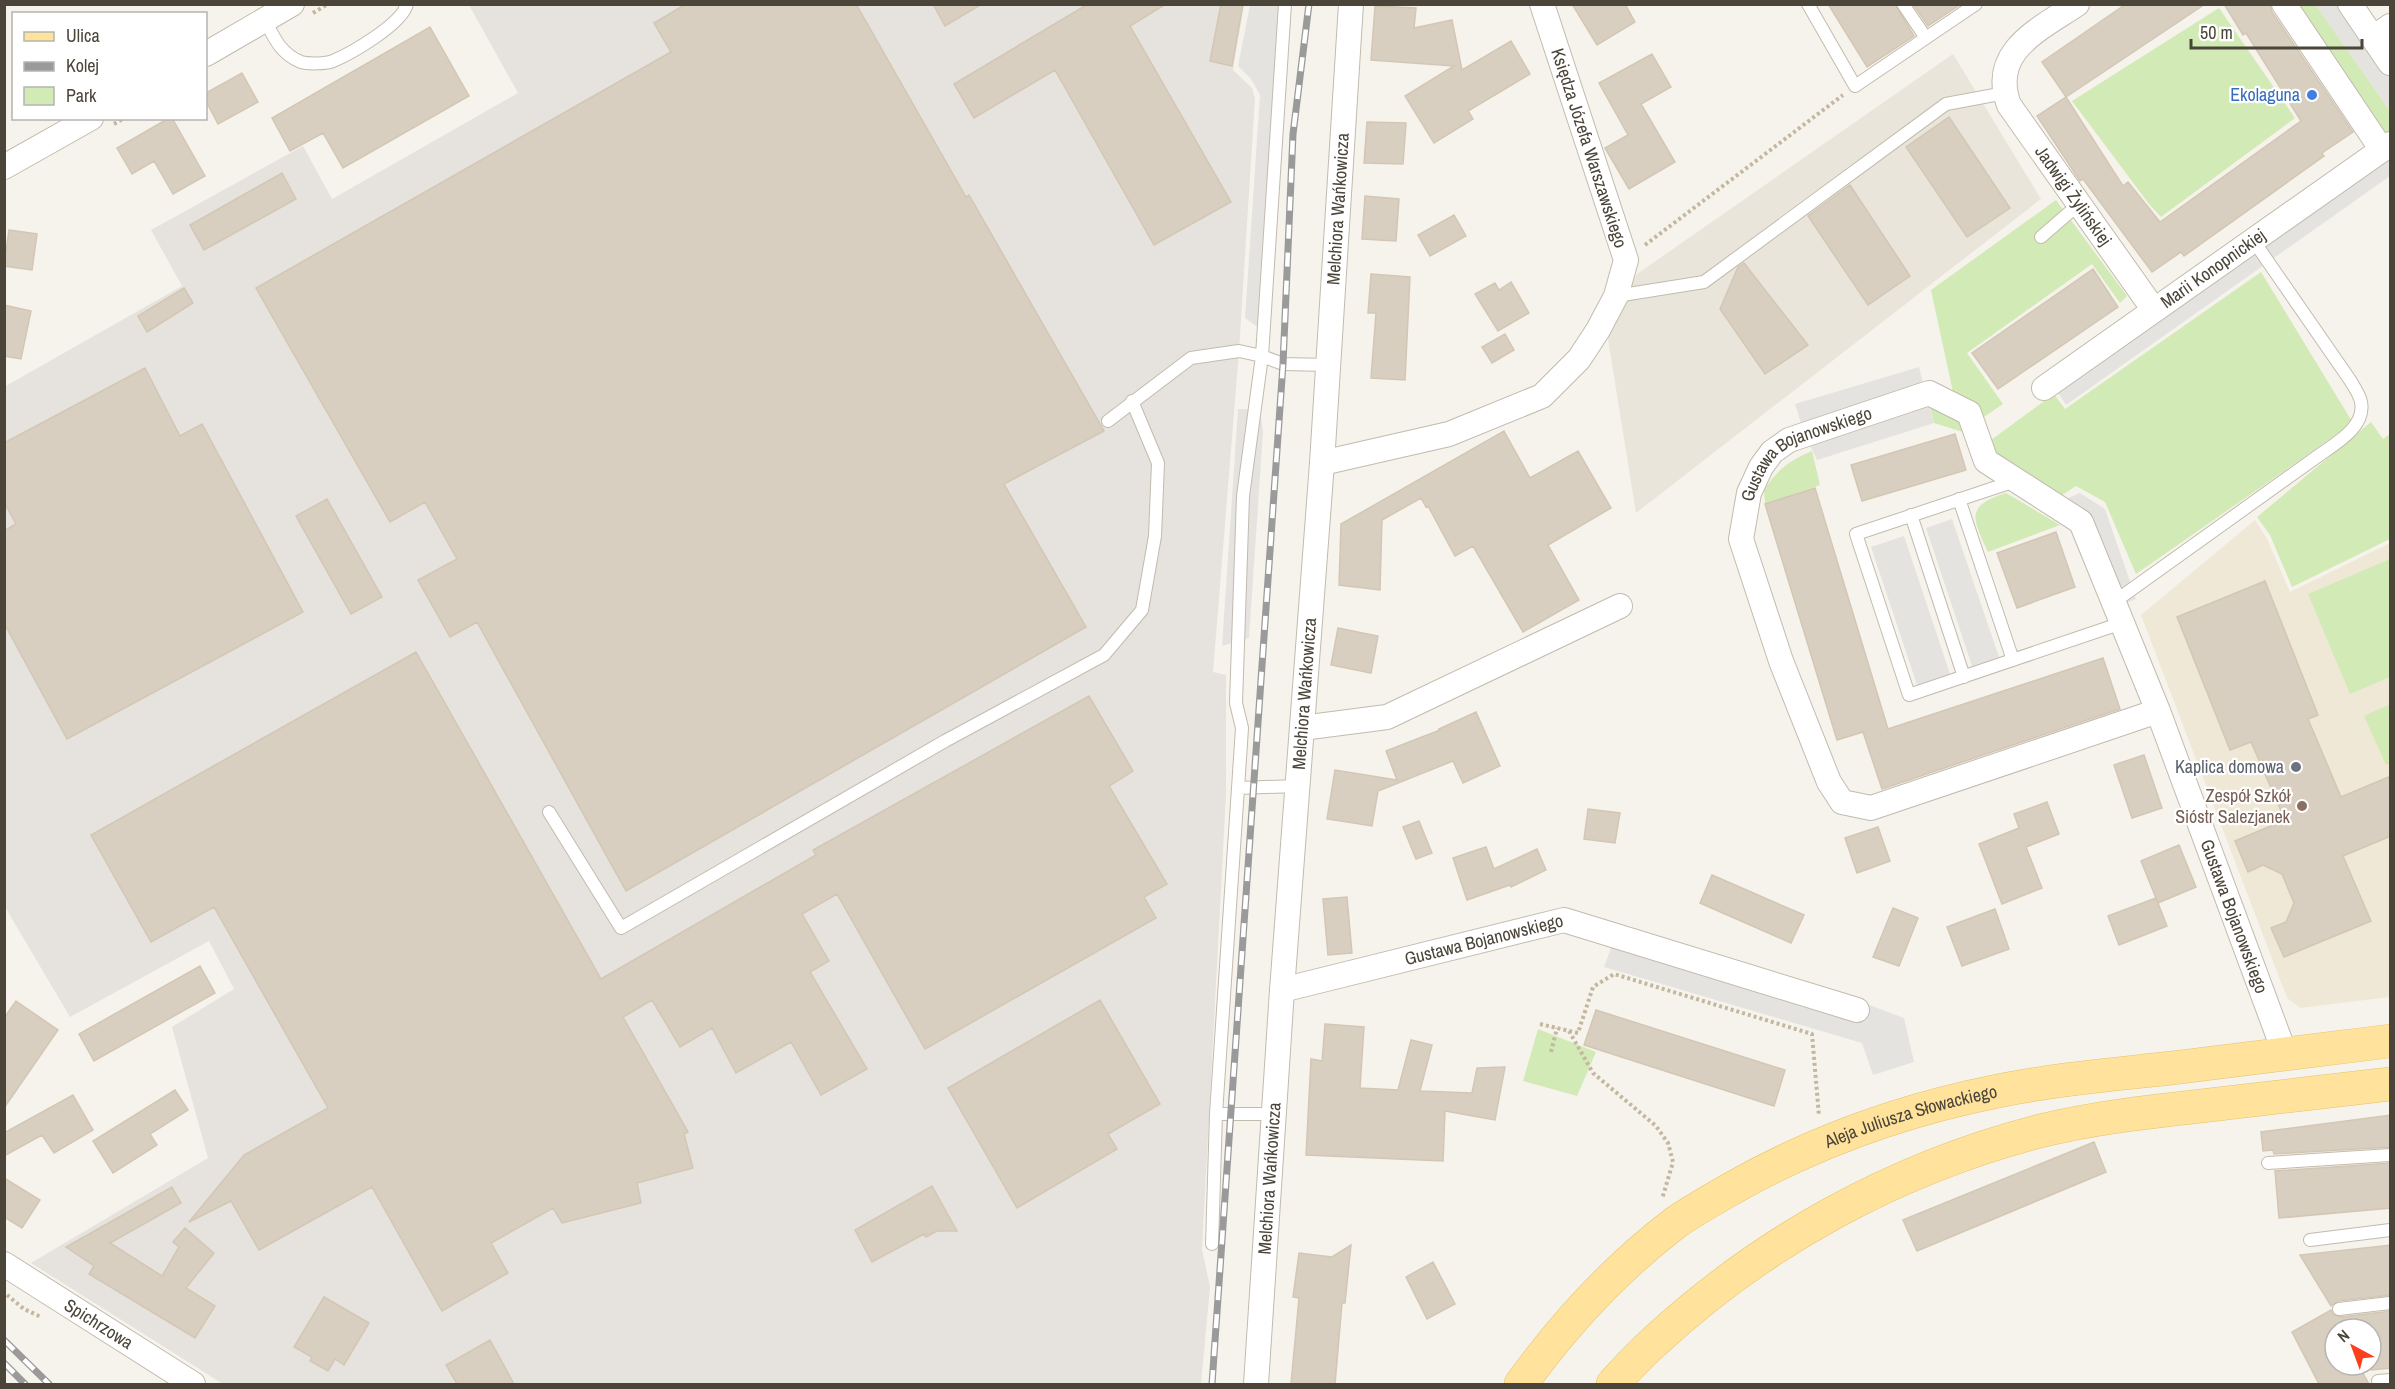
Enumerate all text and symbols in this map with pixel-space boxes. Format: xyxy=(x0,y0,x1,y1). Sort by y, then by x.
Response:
legend xyxy=(12,12,207,120)
scale bar xyxy=(2191,12,2362,50)
text: 50 m xyxy=(2200,20,2233,45)
text: Ulica xyxy=(66,23,100,48)
street label: Księdza Józefa Warszawskiego xyxy=(1545,45,1634,251)
text: Kolej xyxy=(66,53,99,78)
place label: Ekolaguna xyxy=(2230,82,2300,107)
text: Park xyxy=(66,83,97,108)
marker: Ekolaguna xyxy=(2305,88,2319,102)
street label: Melchiora Wańkowicza xyxy=(1320,132,1355,286)
street label: Jadwigi Żylińskiej xyxy=(2029,140,2118,251)
street label: Marii Konopnickiej xyxy=(2155,223,2270,314)
street label: Gustawa Bojanowskiego xyxy=(1735,400,1875,503)
street label: Melchiora Wańkowicza xyxy=(1286,617,1322,771)
place label: Kaplica domowa xyxy=(2175,754,2284,779)
marker: Kaplica domowa xyxy=(2289,760,2303,774)
place label: Zespół Szkół Sióstr Salezjanek xyxy=(2175,783,2291,829)
marker: Zespół Szkół Sióstr Salezjanek xyxy=(2295,799,2309,813)
street label: Gustawa Bojanowskiego xyxy=(2195,836,2274,997)
street label: Gustawa Bojanowskiego xyxy=(1402,908,1566,971)
street label: Aleja Juliusza Słowackiego xyxy=(1820,1078,1999,1154)
street label: Melchiora Wańkowicza xyxy=(1252,1102,1287,1255)
street label: Spichrzowa xyxy=(60,1292,138,1355)
north arrow xyxy=(2323,1317,2383,1377)
text: N xyxy=(2332,1324,2354,1347)

